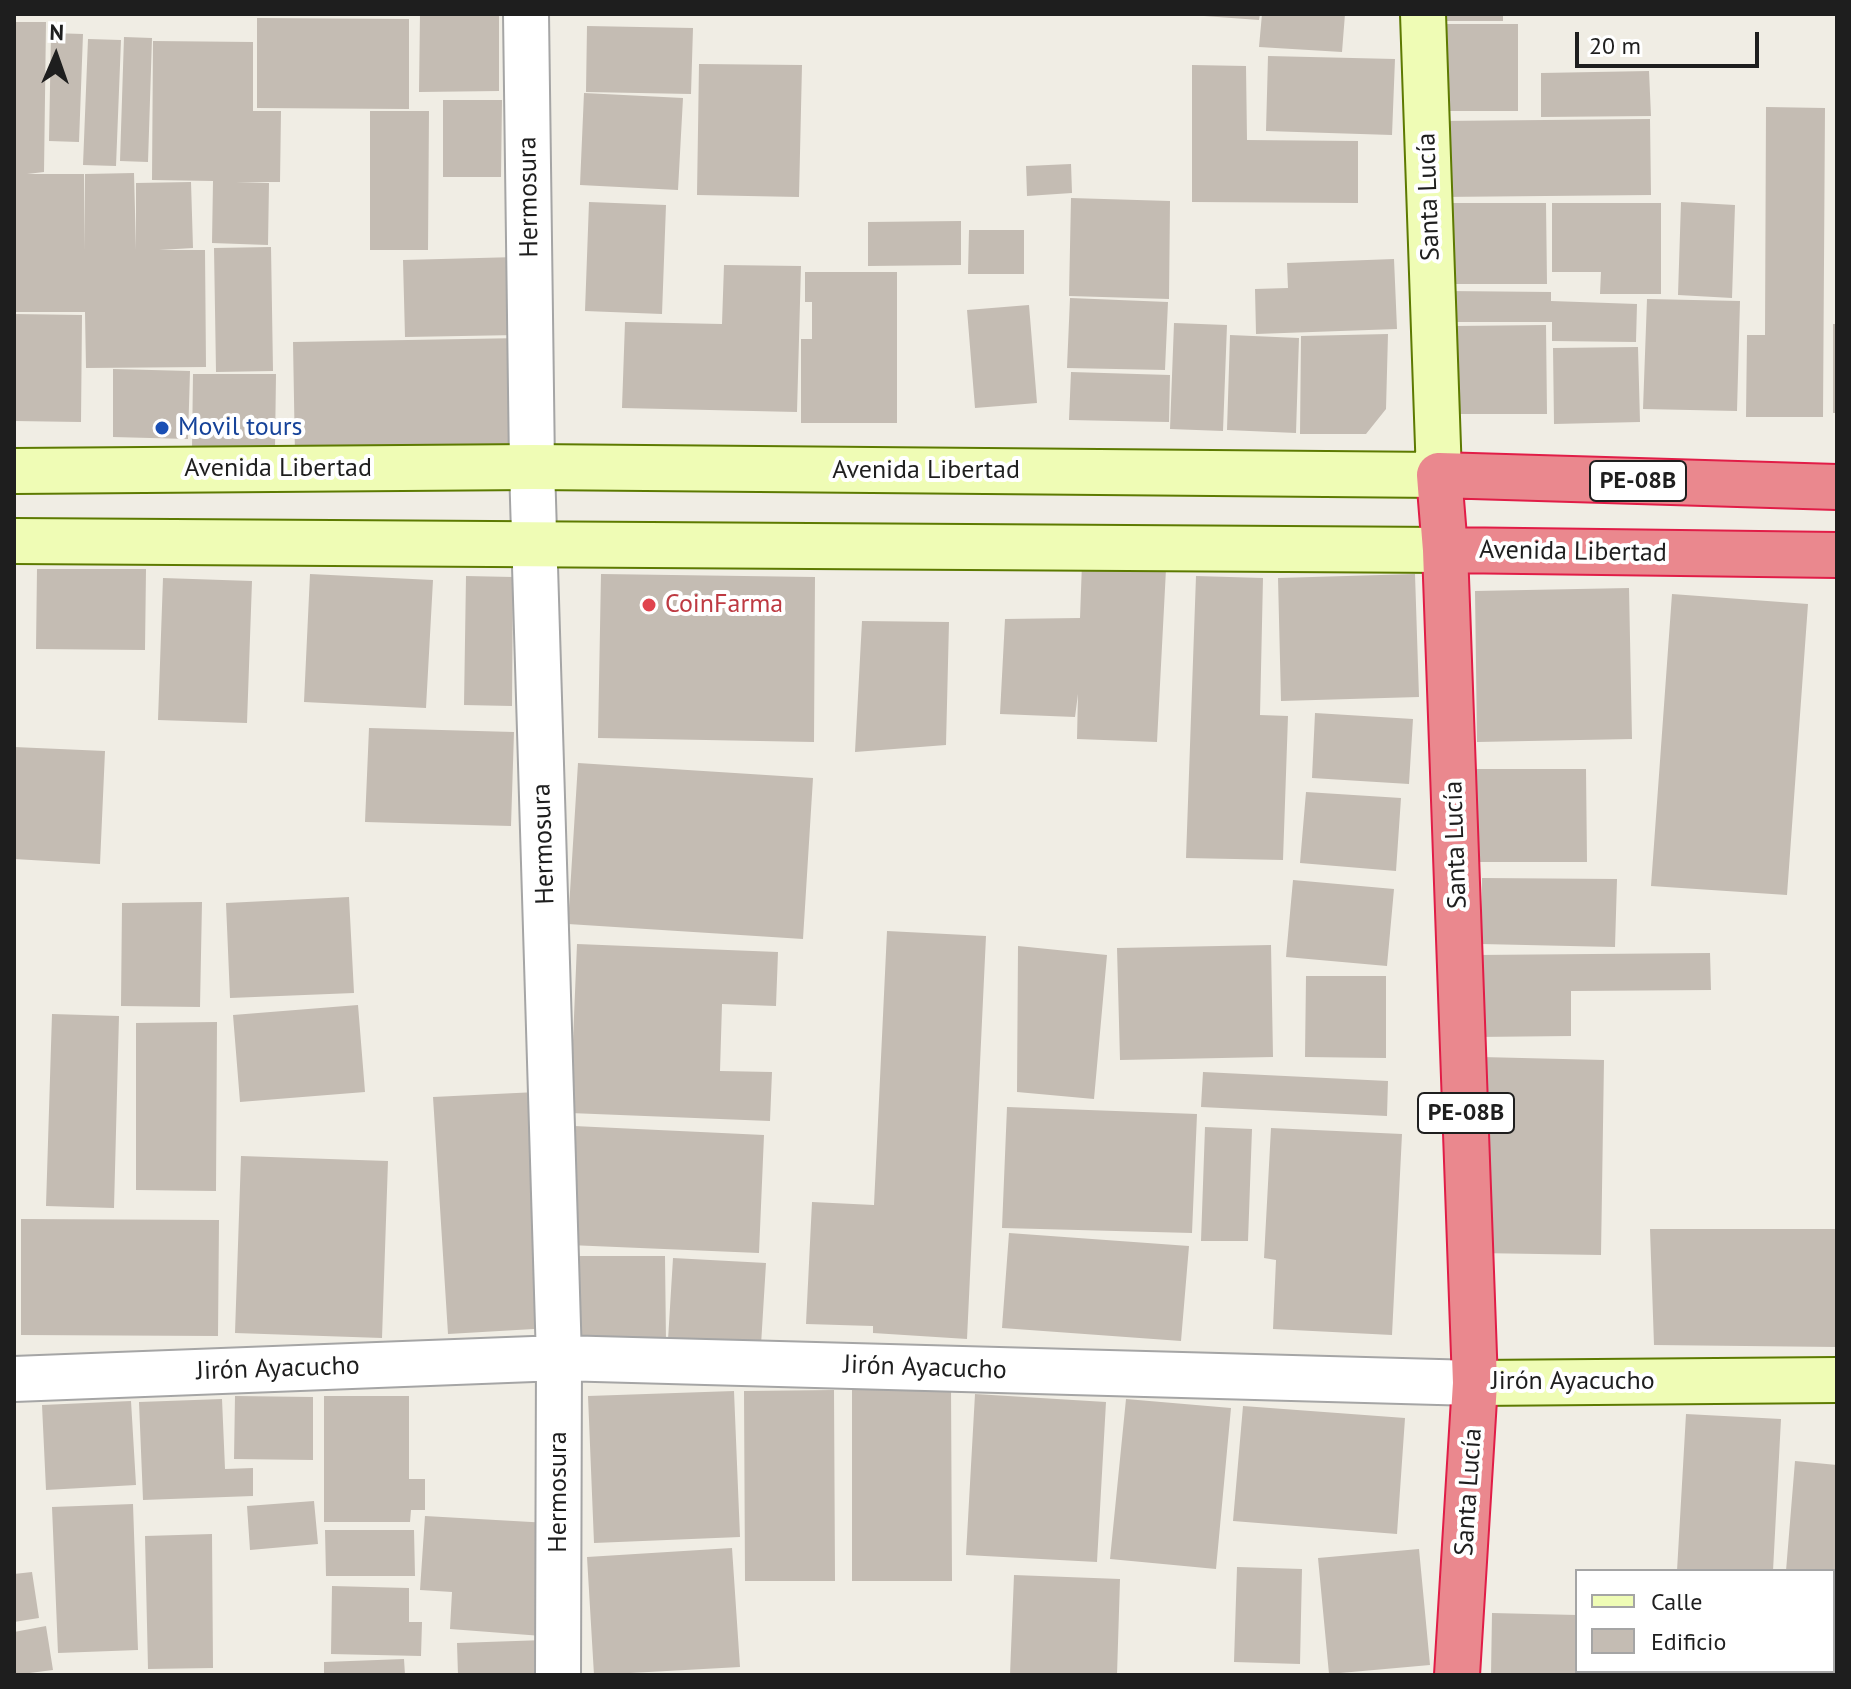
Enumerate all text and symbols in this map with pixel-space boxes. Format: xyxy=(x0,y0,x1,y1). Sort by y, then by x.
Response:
north arrow xyxy=(16,16,96,96)
scale bar xyxy=(1579,16,1763,66)
text: N xyxy=(49,18,65,46)
text: 20 m xyxy=(1589,30,1641,61)
street label: Santa Lucía xyxy=(1411,132,1447,262)
street label: Hermosura xyxy=(512,136,546,258)
place label: Movil tours xyxy=(178,412,302,444)
marker: Movil tours xyxy=(153,419,171,437)
street label: Avenida Libertad xyxy=(184,453,372,485)
street label: Avenida Libertad xyxy=(832,455,1020,487)
road number: PE-08B xyxy=(1590,461,1686,501)
street label: Avenida Libertad xyxy=(1479,535,1667,569)
place label: CoinFarma xyxy=(665,589,783,621)
marker: CoinFarma xyxy=(640,596,658,614)
street label: Santa Lucía xyxy=(1438,780,1474,910)
street label: Hermosura xyxy=(526,783,562,905)
road number: PE-08B xyxy=(1418,1093,1514,1133)
street label: Jirón Ayacucho xyxy=(843,1350,1007,1386)
street label: Jirón Ayacucho xyxy=(196,1351,360,1387)
street label: Jirón Ayacucho xyxy=(1491,1366,1655,1398)
street label: Santa Lucía xyxy=(1449,1427,1489,1557)
street label: Hermosura xyxy=(543,1431,575,1553)
legend xyxy=(1575,1569,1835,1673)
text: Calle xyxy=(1651,1586,1702,1617)
text: Edificio xyxy=(1651,1626,1726,1657)

